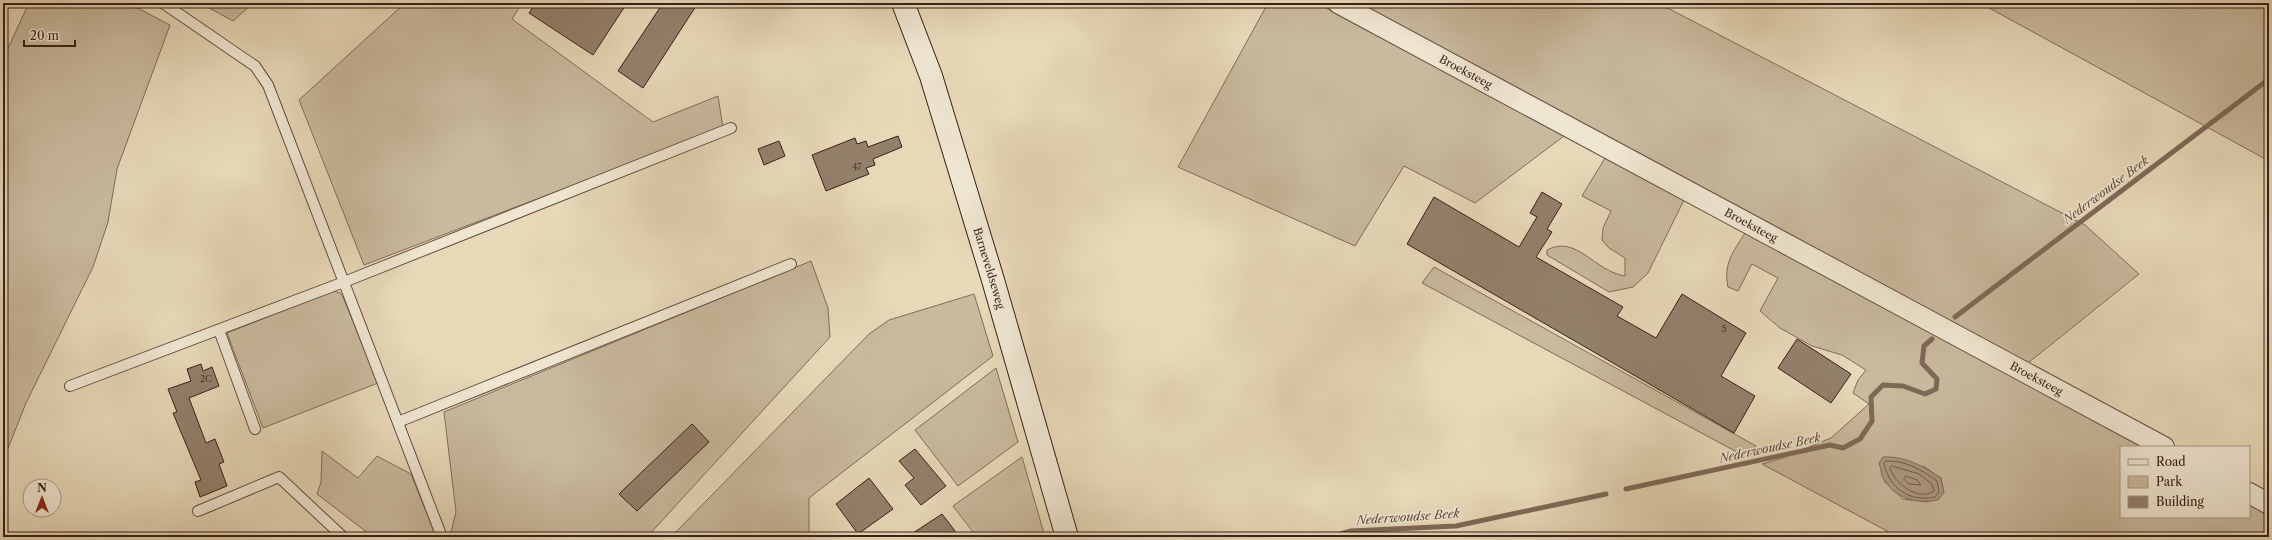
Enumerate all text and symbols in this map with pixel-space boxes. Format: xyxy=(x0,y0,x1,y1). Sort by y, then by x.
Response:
scale bar xyxy=(24,22,75,48)
text: 20 m xyxy=(30,28,59,43)
street label: Broeksteeg xyxy=(1437,52,1495,92)
water label: Nederwoudse Beek xyxy=(2059,152,2152,227)
house number: 47 xyxy=(852,161,862,172)
street label: Broeksteeg xyxy=(1722,205,1780,245)
street label: Barneveldseweg xyxy=(970,226,1008,311)
house number: 5 xyxy=(1722,323,1727,334)
street label: Broeksteeg xyxy=(2008,359,2066,398)
house number: 2C xyxy=(200,373,212,384)
water label: Nederwoudse Beek xyxy=(1717,429,1823,466)
legend xyxy=(2120,446,2250,518)
text: Road xyxy=(2156,454,2186,469)
text: Park xyxy=(2156,474,2183,489)
north arrow xyxy=(22,478,62,518)
text: N xyxy=(37,481,47,495)
text: Building xyxy=(2156,494,2204,509)
water label: Nederwoudse Beek xyxy=(1355,505,1461,528)

